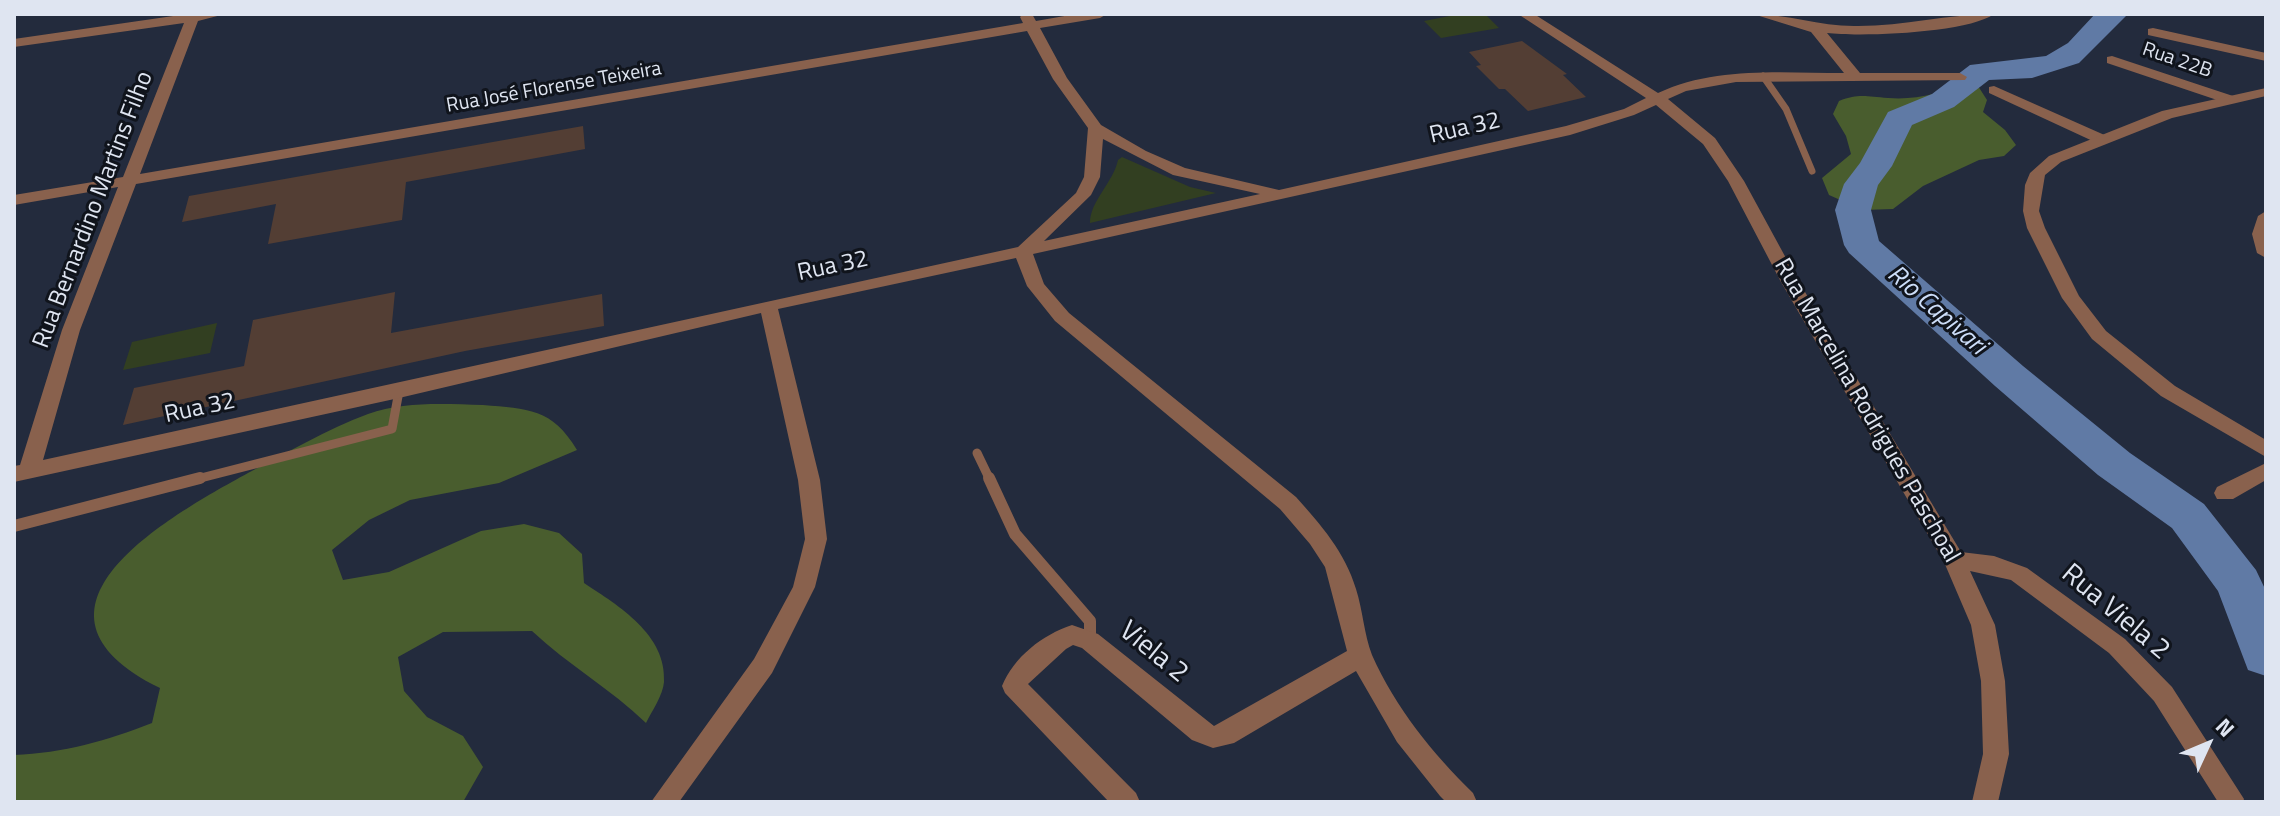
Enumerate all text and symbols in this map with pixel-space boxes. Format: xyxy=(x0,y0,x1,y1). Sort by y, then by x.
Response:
street label: Rua 22B xyxy=(2139,38,2215,84)
street label: Rua José Florense Teixeira xyxy=(445,57,663,119)
street label: Rua Bernardino Martins Filho xyxy=(28,68,160,352)
street label: Rua 32 xyxy=(1427,107,1503,151)
street label: Rua 32 xyxy=(795,245,871,289)
street label: Rua Marcelina Rodrigues Paschoal xyxy=(1767,254,1965,568)
water label: Rio Capivari xyxy=(1880,260,1992,362)
street label: Rua 32 xyxy=(162,387,238,431)
street label: Rua Viela 2 xyxy=(2054,558,2176,668)
street label: Viela 2 xyxy=(1112,615,1194,691)
north arrow xyxy=(2168,704,2248,784)
text: N xyxy=(2208,710,2243,745)

